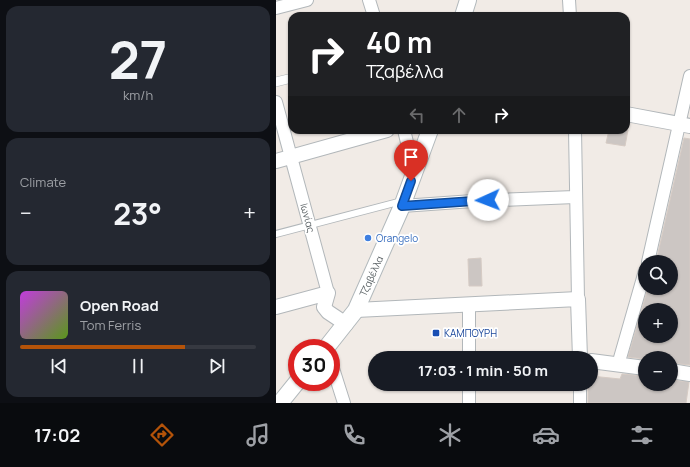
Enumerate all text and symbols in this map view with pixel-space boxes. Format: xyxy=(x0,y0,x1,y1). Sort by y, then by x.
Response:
text: 40 m xyxy=(366,23,432,61)
text: 27 xyxy=(109,24,167,95)
icon: right xyxy=(300,28,352,80)
text: Τζαβέλλα xyxy=(366,59,444,83)
text: km/h xyxy=(123,86,153,104)
icon: left xyxy=(406,104,428,126)
icon: ahead xyxy=(448,104,470,126)
icon: right xyxy=(490,104,512,126)
pin xyxy=(394,140,428,181)
icon: arrive xyxy=(400,146,422,168)
text: Climate xyxy=(20,173,66,191)
position arrow xyxy=(467,179,509,221)
text: 23° xyxy=(113,193,162,234)
text: − xyxy=(20,198,32,228)
text: + xyxy=(243,198,256,228)
street label: Ιωνίας xyxy=(297,202,319,235)
place label: Orangelo xyxy=(376,231,418,245)
marker: Orangelo xyxy=(363,233,373,243)
street label: Τζαβέλλα xyxy=(356,253,386,299)
map controls xyxy=(638,255,678,391)
button: search xyxy=(638,255,678,295)
text: Open Road xyxy=(80,295,159,316)
button: + xyxy=(638,303,678,343)
text: Tom Ferris xyxy=(80,316,141,334)
place label: ΚΑΜΠΟΥΡΗ xyxy=(444,326,497,340)
marker: ΚΑΜΠΟΥΡΗ xyxy=(431,328,441,338)
speed limit sign: 30 xyxy=(288,339,340,391)
button: − xyxy=(638,351,678,391)
icon: previous xyxy=(48,355,70,377)
icon: pause xyxy=(127,355,149,377)
icon: next xyxy=(206,355,228,377)
text: 17:03 · 1 min · 50 m xyxy=(418,360,548,381)
icon: directions xyxy=(148,421,176,449)
icon: music xyxy=(244,421,272,449)
icon: phone xyxy=(340,421,368,449)
icon: climate xyxy=(436,421,464,449)
icon: car xyxy=(532,421,560,449)
icon: filters xyxy=(628,421,656,449)
text: 17:02 xyxy=(34,423,80,447)

